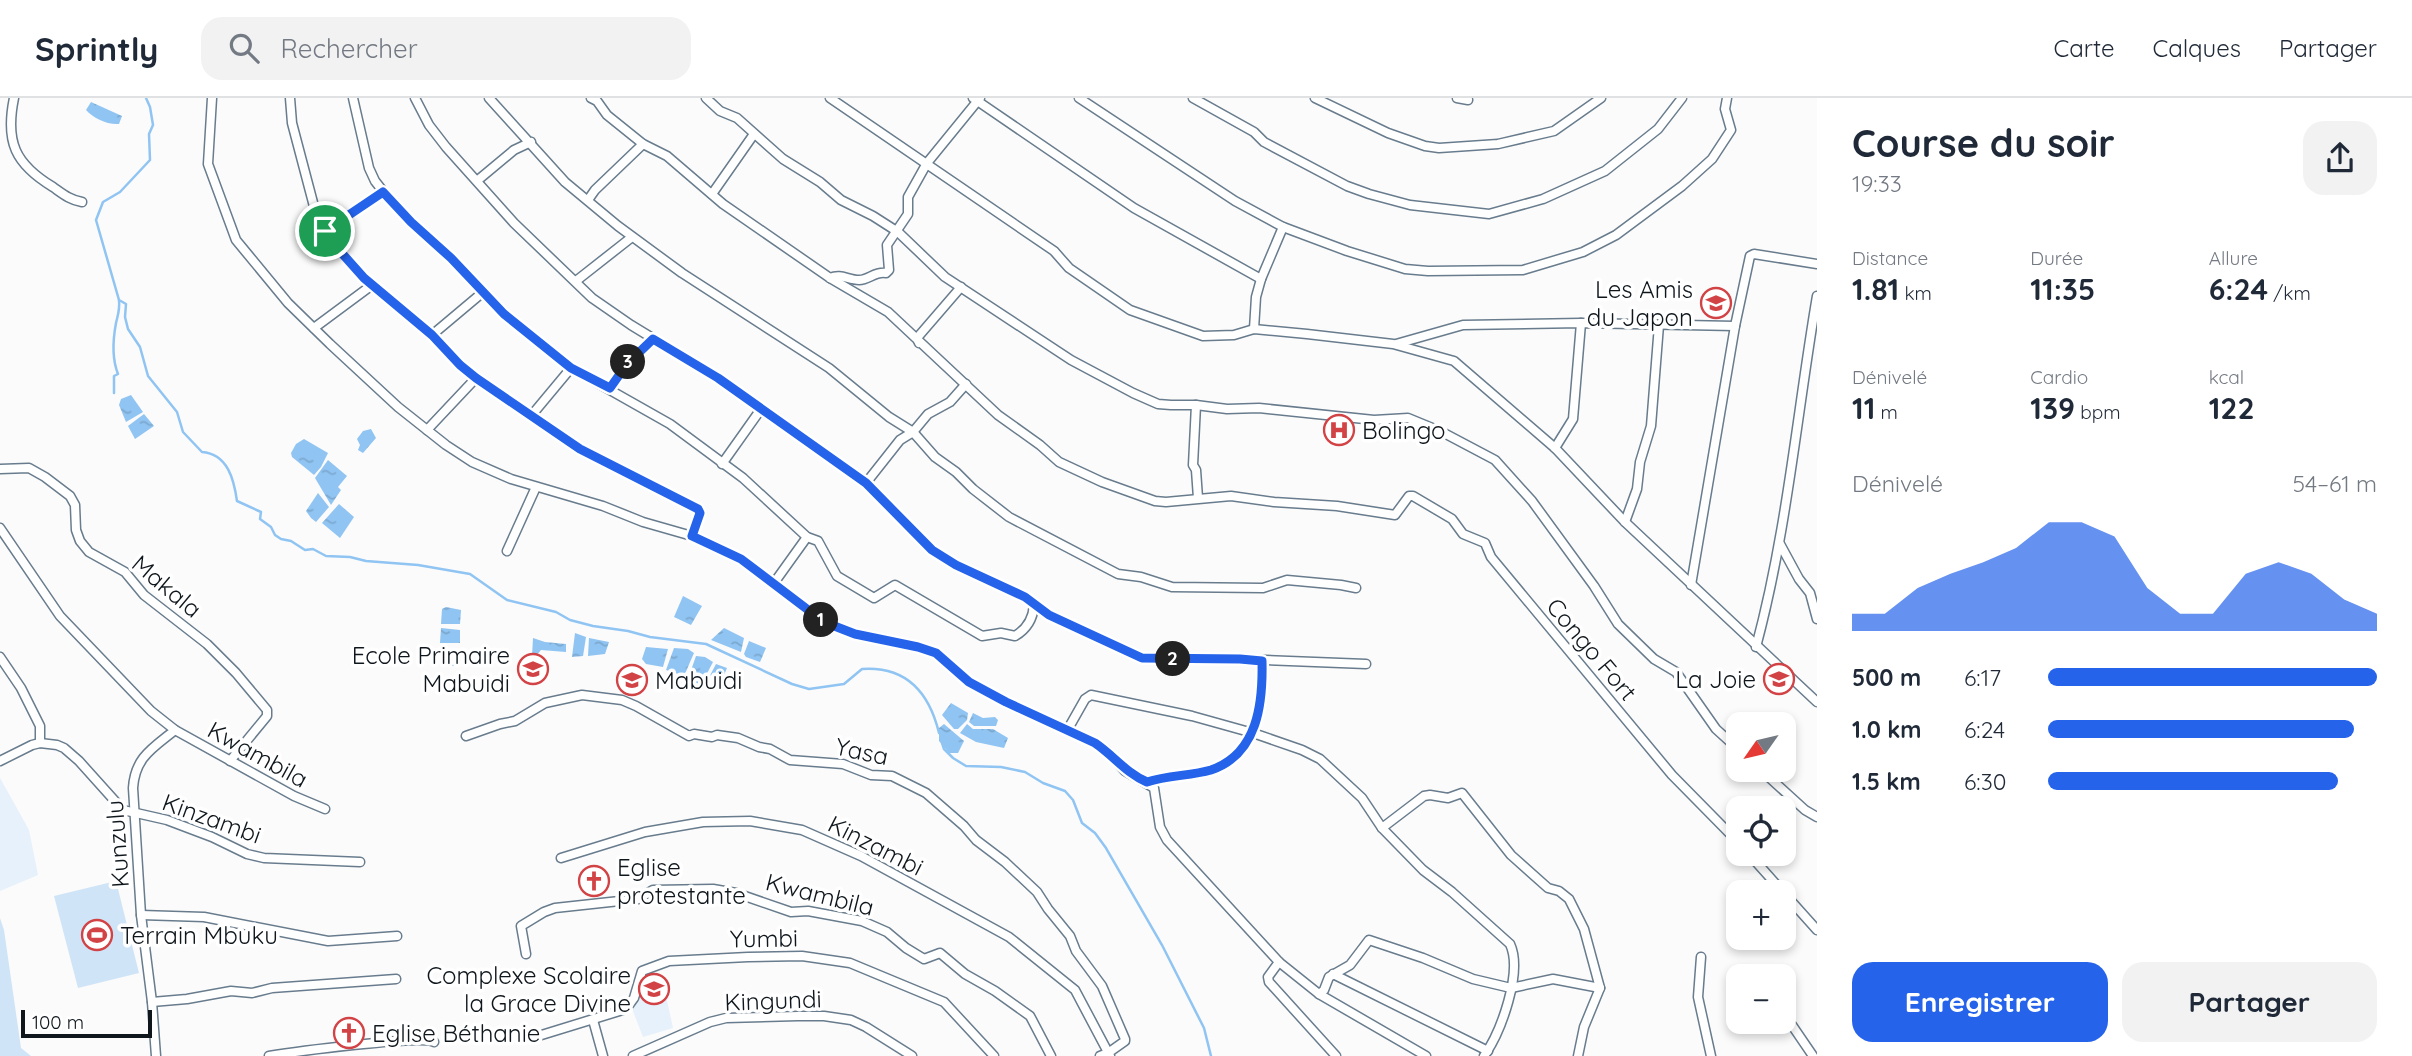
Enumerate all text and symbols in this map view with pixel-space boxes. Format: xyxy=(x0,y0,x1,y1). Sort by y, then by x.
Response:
search box xyxy=(201,17,691,80)
text: Sprintly xyxy=(35,28,159,69)
icon: search xyxy=(225,29,263,67)
text: Rechercher xyxy=(281,32,418,65)
text: Carte xyxy=(2053,33,2115,63)
text: Calques xyxy=(2153,33,2241,63)
text: Partager xyxy=(2279,33,2377,63)
text: Course du soir xyxy=(1852,119,2115,167)
button: share xyxy=(2303,121,2377,195)
text: 19:33 xyxy=(1852,169,1902,198)
pin xyxy=(295,201,355,261)
icon: arrive xyxy=(306,212,344,250)
text: Distance xyxy=(1852,246,1928,270)
text: Durée xyxy=(2030,246,2083,270)
text: Allure xyxy=(2209,246,2258,270)
text: 1.81 xyxy=(1852,270,1899,308)
text: 11:35 xyxy=(2030,270,2095,308)
text: 6:24 xyxy=(2209,270,2268,308)
place label: Les Amis du Japon xyxy=(1587,274,1693,332)
text: km xyxy=(1899,281,1932,305)
text: /km xyxy=(2268,281,2311,305)
school or university icon: Les Amis du Japon xyxy=(1699,286,1733,320)
pin: 3 xyxy=(610,344,646,380)
text: 3 xyxy=(622,349,633,373)
text: Dénivelé xyxy=(1852,365,1927,389)
text: Cardio xyxy=(2030,365,2088,389)
text: kcal xyxy=(2209,365,2244,389)
text: 11 xyxy=(1852,389,1875,427)
text: 139 xyxy=(2030,389,2075,427)
text: 122 xyxy=(2209,389,2254,427)
text: m xyxy=(1875,400,1898,424)
text: bpm xyxy=(2075,400,2121,424)
hospital icon: Bolingo xyxy=(1322,413,1356,447)
place label: Bolingo xyxy=(1362,415,1446,445)
text: Dénivelé xyxy=(1852,469,1943,498)
text: 54–61 m xyxy=(2293,469,2377,498)
street label: Makala xyxy=(126,548,208,624)
street label: Congo Fort xyxy=(1540,592,1644,706)
pin: 1 xyxy=(804,602,838,638)
text: 1 xyxy=(817,607,824,631)
place label: Ecole Primaire Mabuidi xyxy=(352,640,510,698)
pin: 2 xyxy=(1156,642,1190,676)
text: 2 xyxy=(1167,646,1178,670)
school or university icon: Ecole Primaire Mabuidi xyxy=(516,652,550,686)
school or university icon: La Joie xyxy=(1762,662,1796,696)
school or university icon: Mabuidi xyxy=(615,663,649,697)
text: 500 m xyxy=(1852,663,1921,692)
text: 6:17 xyxy=(1964,663,2001,692)
place label: La Joie xyxy=(1675,664,1756,694)
place label: Mabuidi xyxy=(655,665,742,695)
north arrow xyxy=(1726,712,1796,782)
map controls xyxy=(1726,712,1796,1034)
street label: Kwambila xyxy=(203,714,313,794)
text: 1.0 km xyxy=(1852,715,1922,744)
text: 6:24 xyxy=(1964,715,2005,744)
street label: Yasa xyxy=(833,731,891,771)
text: 1.5 km xyxy=(1852,767,1921,796)
text: 6:30 xyxy=(1964,767,2006,796)
street label: Kinzambi xyxy=(159,786,265,850)
button: locate xyxy=(1726,796,1796,866)
street label: Kunzulu xyxy=(99,799,135,889)
street label: Kinzambi xyxy=(823,808,929,882)
place label: Eglise protestante xyxy=(617,852,746,910)
church icon: Eglise protestante xyxy=(577,864,611,898)
street label: Kwambila xyxy=(763,866,877,922)
button: + xyxy=(1726,880,1796,950)
sports icon: Terrain Mbuku xyxy=(80,918,114,952)
place label: Terrain Mbuku xyxy=(120,920,278,950)
street label: Yumbi xyxy=(730,922,798,954)
place label: Complexe Scolaire la Grace Divine xyxy=(426,960,631,1018)
button: Enregistrer xyxy=(1852,962,2108,1042)
button: Partager xyxy=(2122,962,2377,1042)
button: − xyxy=(1726,964,1796,1034)
school or university icon: Complexe Scolaire la Grace Divine xyxy=(637,972,671,1006)
street label: Kingundi xyxy=(724,983,822,1017)
scale bar xyxy=(21,1007,152,1039)
text: 100 m xyxy=(32,1010,84,1034)
church icon: Eglise Béthanie xyxy=(332,1016,366,1050)
place label: Eglise Béthanie xyxy=(372,1018,540,1048)

